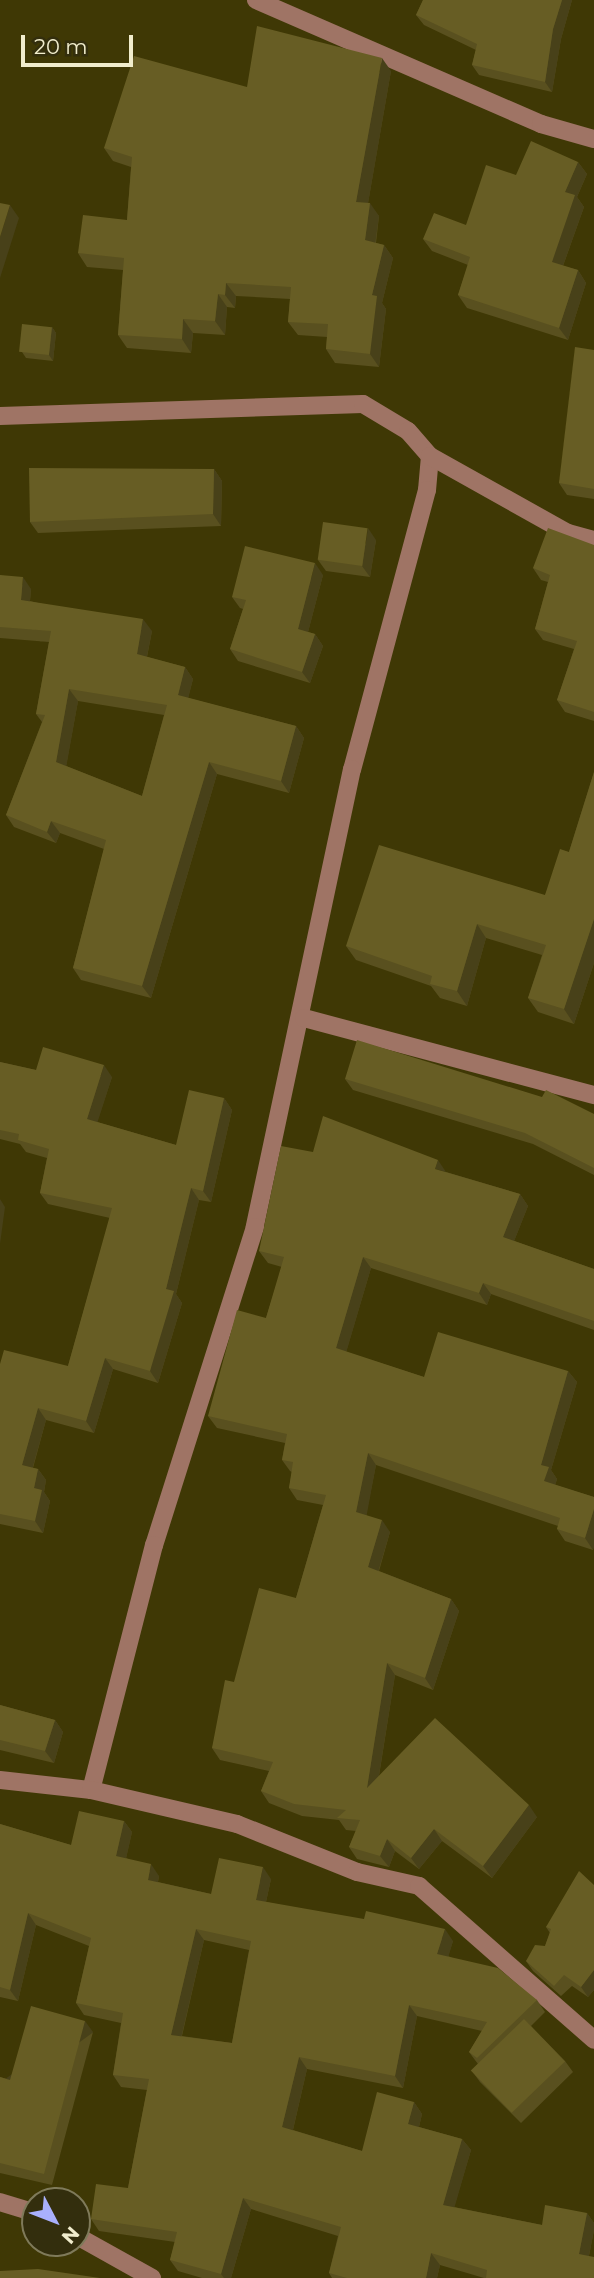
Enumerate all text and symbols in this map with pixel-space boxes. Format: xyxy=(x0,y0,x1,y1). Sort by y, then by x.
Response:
scale bar xyxy=(24,21,136,65)
text: 20 m xyxy=(34,34,88,59)
north arrow xyxy=(21,2187,91,2257)
text: N xyxy=(57,2222,84,2248)

